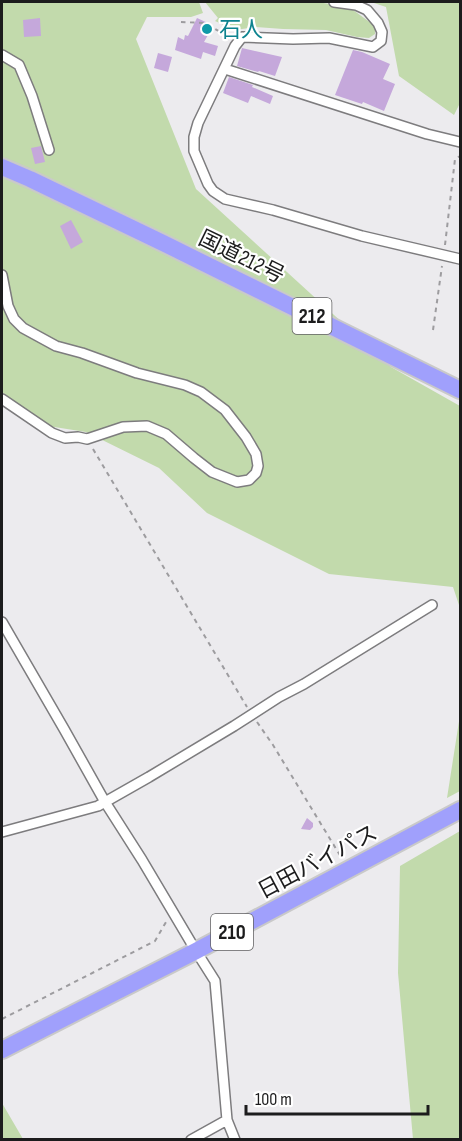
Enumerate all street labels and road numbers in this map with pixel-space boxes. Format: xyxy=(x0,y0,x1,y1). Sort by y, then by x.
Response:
street label: 国道212号 xyxy=(194,225,289,290)
road number: 212 xyxy=(292,298,332,334)
street label: 日田バイパス xyxy=(253,820,382,905)
road number: 210 xyxy=(211,914,253,950)

